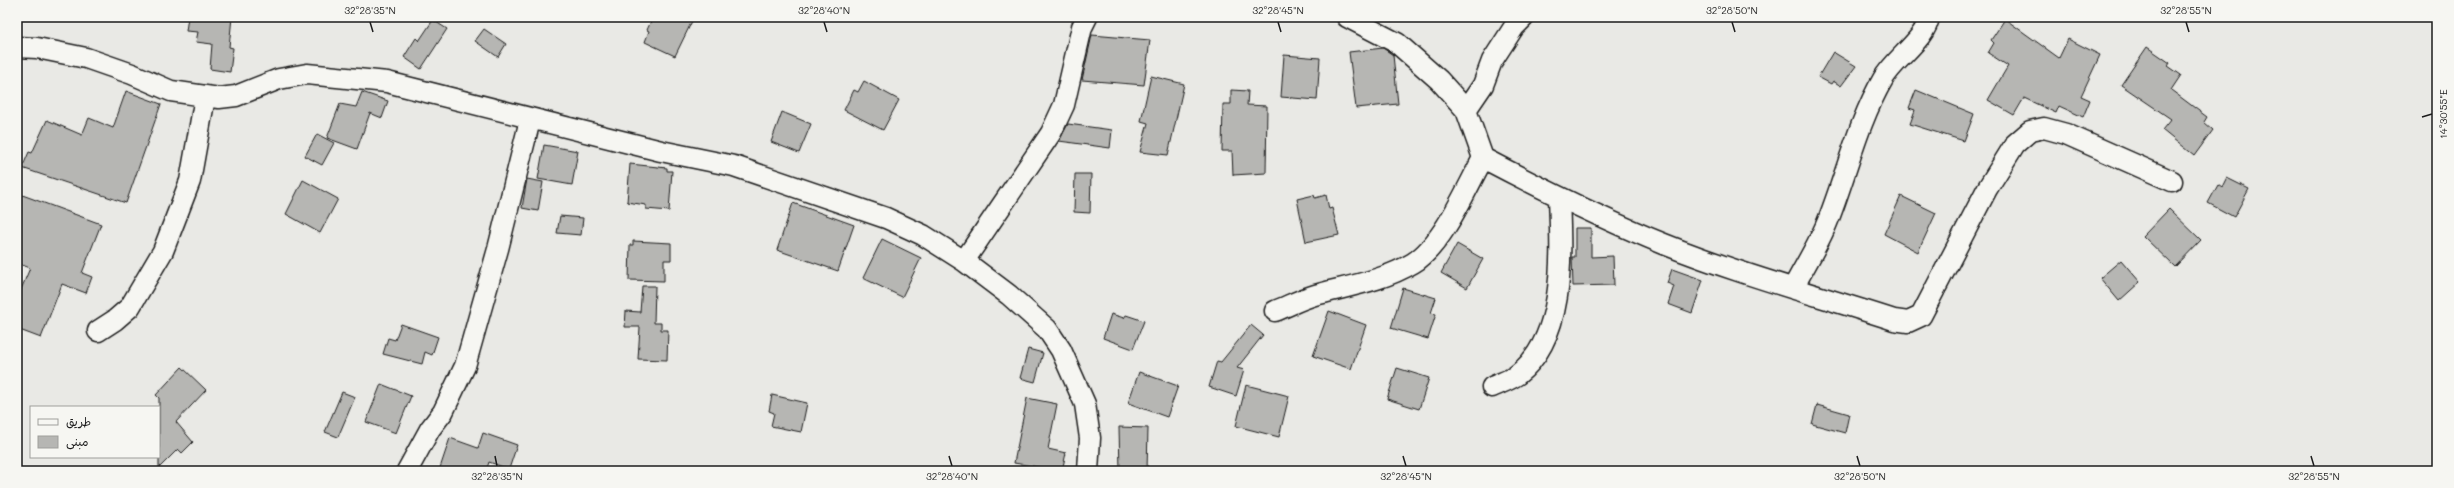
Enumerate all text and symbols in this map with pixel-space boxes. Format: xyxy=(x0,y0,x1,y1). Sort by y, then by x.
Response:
text: 32°28'35"N xyxy=(344,3,396,17)
text: 32°28'40"N xyxy=(798,3,850,17)
text: 32°28'45"N xyxy=(1252,3,1304,17)
text: 32°28'50"N xyxy=(1706,3,1758,17)
text: 32°28'55"N xyxy=(2160,3,2212,17)
text: 14°30'55"E xyxy=(2436,89,2450,139)
legend xyxy=(30,406,160,458)
text: طريق xyxy=(66,413,91,429)
text: مبنى xyxy=(66,433,89,450)
text: 32°28'35"N xyxy=(471,469,523,483)
text: 32°28'40"N xyxy=(926,469,978,483)
text: 32°28'45"N xyxy=(1380,469,1432,483)
text: 32°28'50"N xyxy=(1834,469,1886,483)
text: 32°28'55"N xyxy=(2288,469,2340,483)

